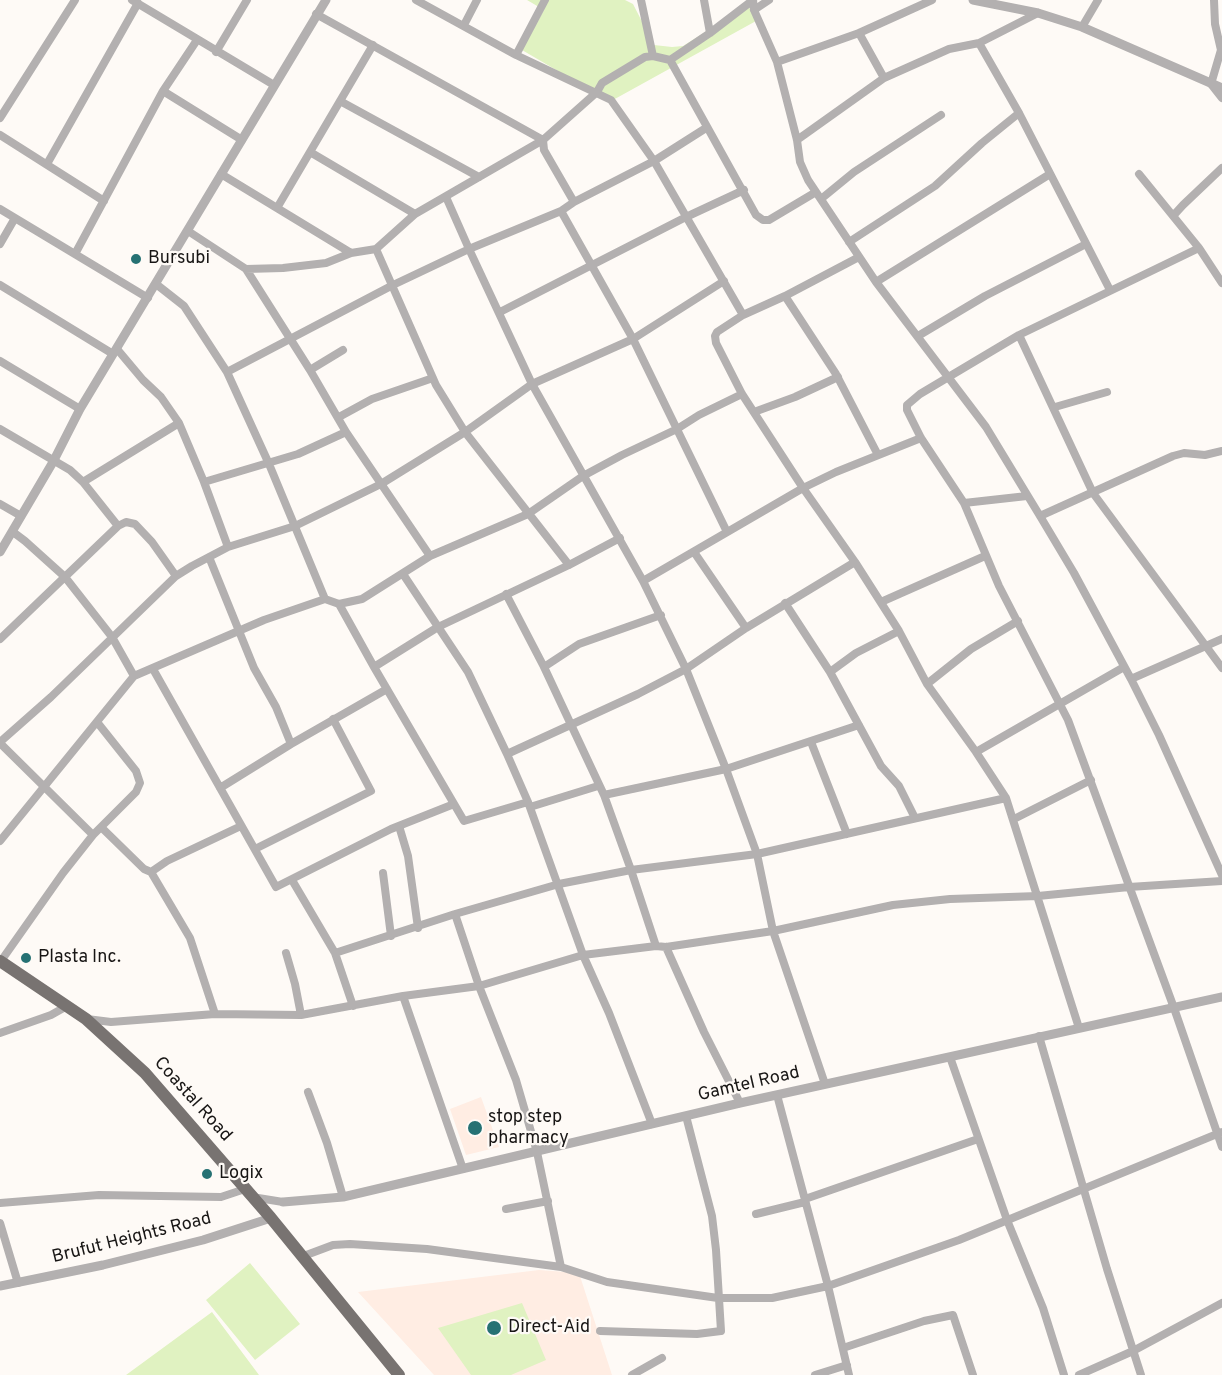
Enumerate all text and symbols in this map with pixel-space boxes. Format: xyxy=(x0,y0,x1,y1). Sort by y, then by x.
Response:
place label: Bursubi xyxy=(148,248,210,270)
marker: Bursubi xyxy=(129,252,143,266)
place label: Plasta Inc. xyxy=(38,947,121,969)
marker: Plasta Inc. xyxy=(19,951,33,965)
street label: Coastal Road xyxy=(148,1053,236,1147)
street label: Gamtel Road xyxy=(696,1063,802,1107)
place label: stop step pharmacy xyxy=(488,1107,569,1150)
marker: stop step pharmacy xyxy=(466,1119,484,1137)
place label: Logix xyxy=(219,1163,263,1185)
marker: Logix xyxy=(200,1167,214,1181)
street label: Brufut Heights Road xyxy=(50,1209,214,1269)
place label: Direct-Aid xyxy=(508,1317,590,1339)
marker: Direct-Aid xyxy=(485,1319,503,1337)

